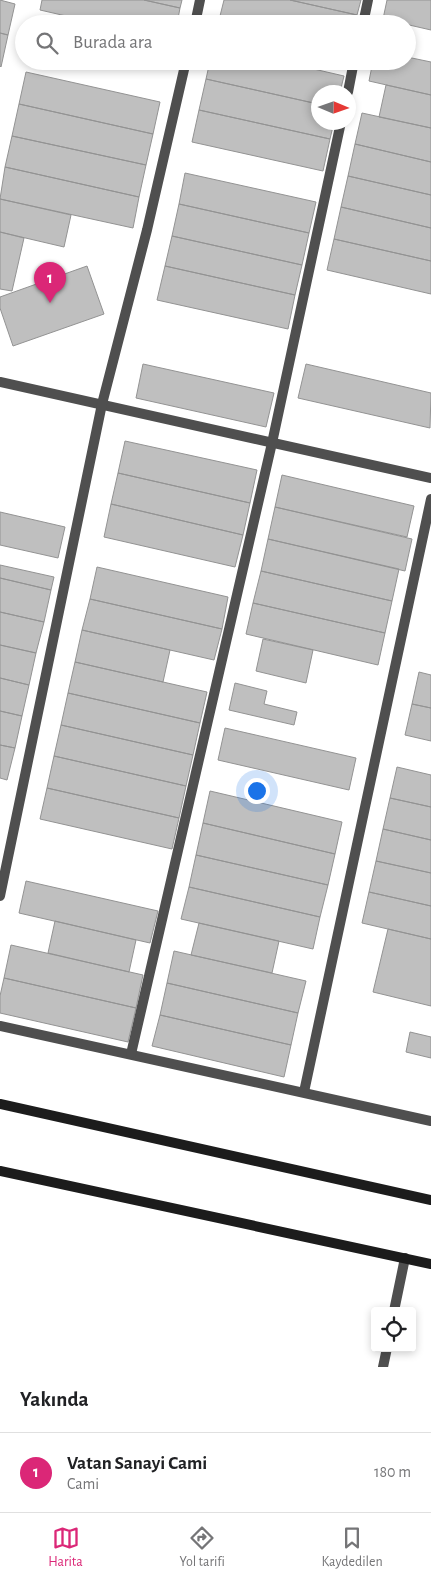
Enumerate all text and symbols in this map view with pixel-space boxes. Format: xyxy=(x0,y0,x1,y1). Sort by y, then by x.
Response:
search box xyxy=(15,15,416,70)
icon: search xyxy=(33,29,61,57)
text: Burada ara xyxy=(73,33,152,52)
north arrow xyxy=(311,85,356,130)
pin: 1 xyxy=(34,262,66,303)
your location xyxy=(244,778,270,804)
map controls xyxy=(371,1307,416,1352)
button: locate xyxy=(371,1307,416,1352)
text: Yakında xyxy=(20,1389,89,1410)
text: Vatan Sanayi Cami xyxy=(67,1454,207,1473)
text: 1 xyxy=(33,1464,39,1480)
text: 180 m xyxy=(374,1464,411,1480)
text: Cami xyxy=(67,1476,99,1492)
tab: Harita xyxy=(48,1524,83,1571)
tab: Yol tarifi xyxy=(179,1524,225,1571)
tab: Kaydedilen xyxy=(322,1524,383,1571)

